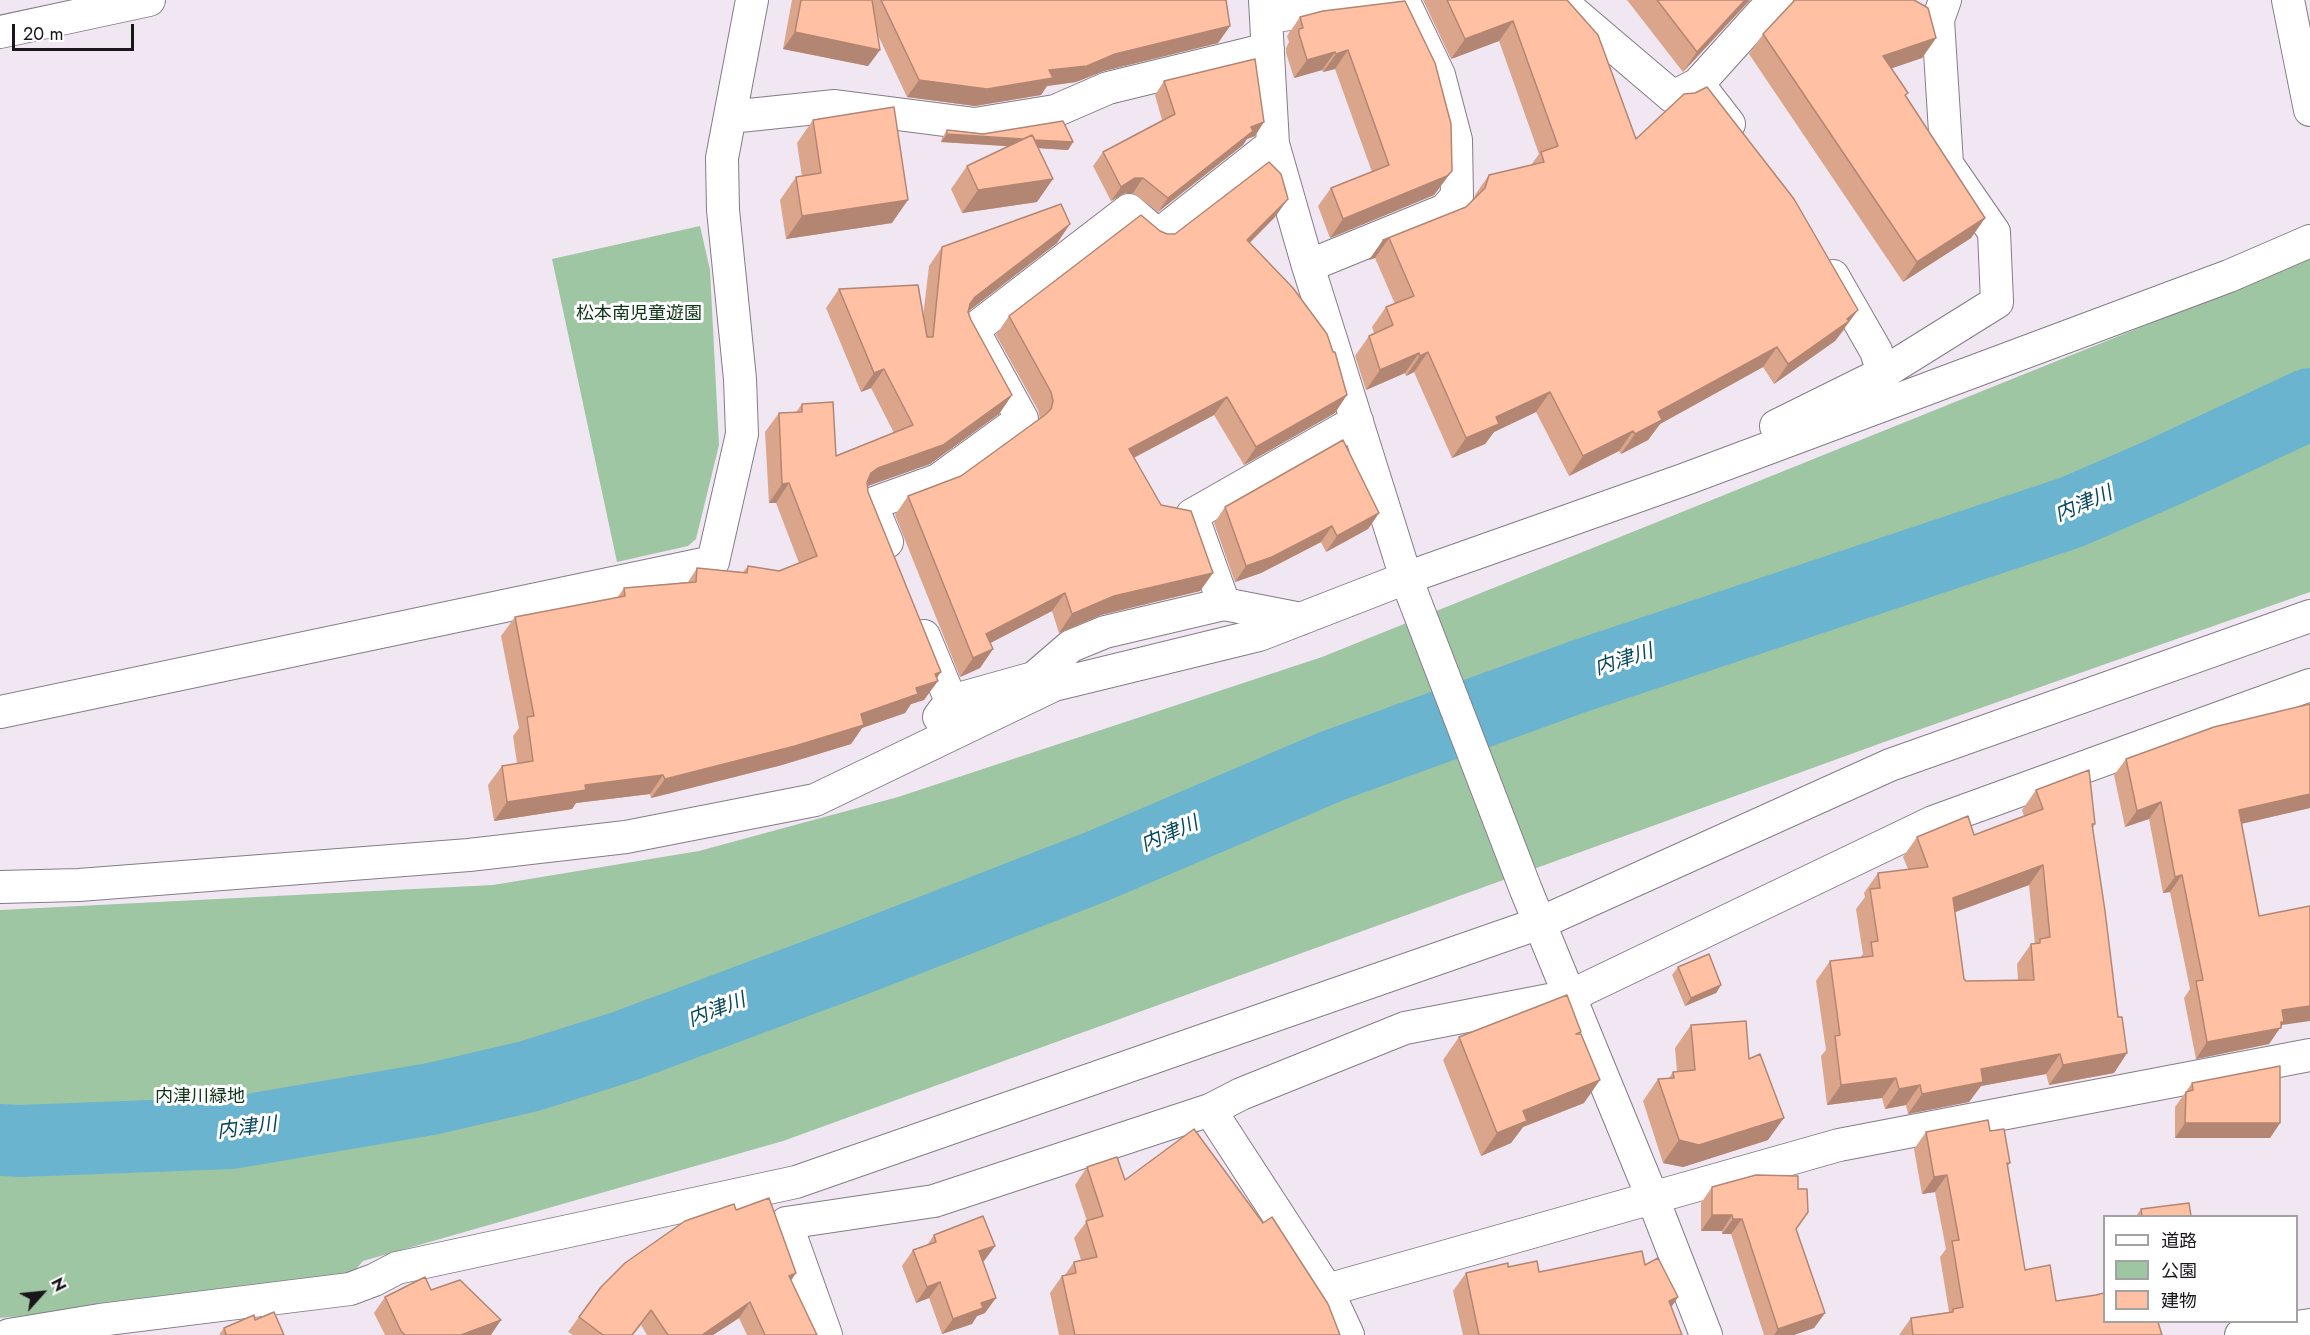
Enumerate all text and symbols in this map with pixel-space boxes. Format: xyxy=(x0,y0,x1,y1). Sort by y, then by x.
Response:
scale bar xyxy=(15,12,136,50)
text: 20 m xyxy=(23,21,63,47)
park label: 松本南児童遊園 xyxy=(576,304,702,326)
water label: 内津川 xyxy=(2052,482,2116,528)
water label: 内津川 xyxy=(1592,640,1656,682)
water label: 内津川 xyxy=(1138,812,1202,858)
water label: 内津川 xyxy=(685,989,749,1033)
park label: 内津川緑地 xyxy=(155,1087,245,1109)
water label: 内津川 xyxy=(216,1113,278,1145)
legend xyxy=(2103,1215,2298,1323)
text: 道路 xyxy=(2161,1228,2197,1254)
text: 公園 xyxy=(2161,1258,2197,1284)
north arrow xyxy=(12,1263,72,1323)
text: N xyxy=(45,1274,72,1295)
text: 建物 xyxy=(2161,1288,2197,1314)

